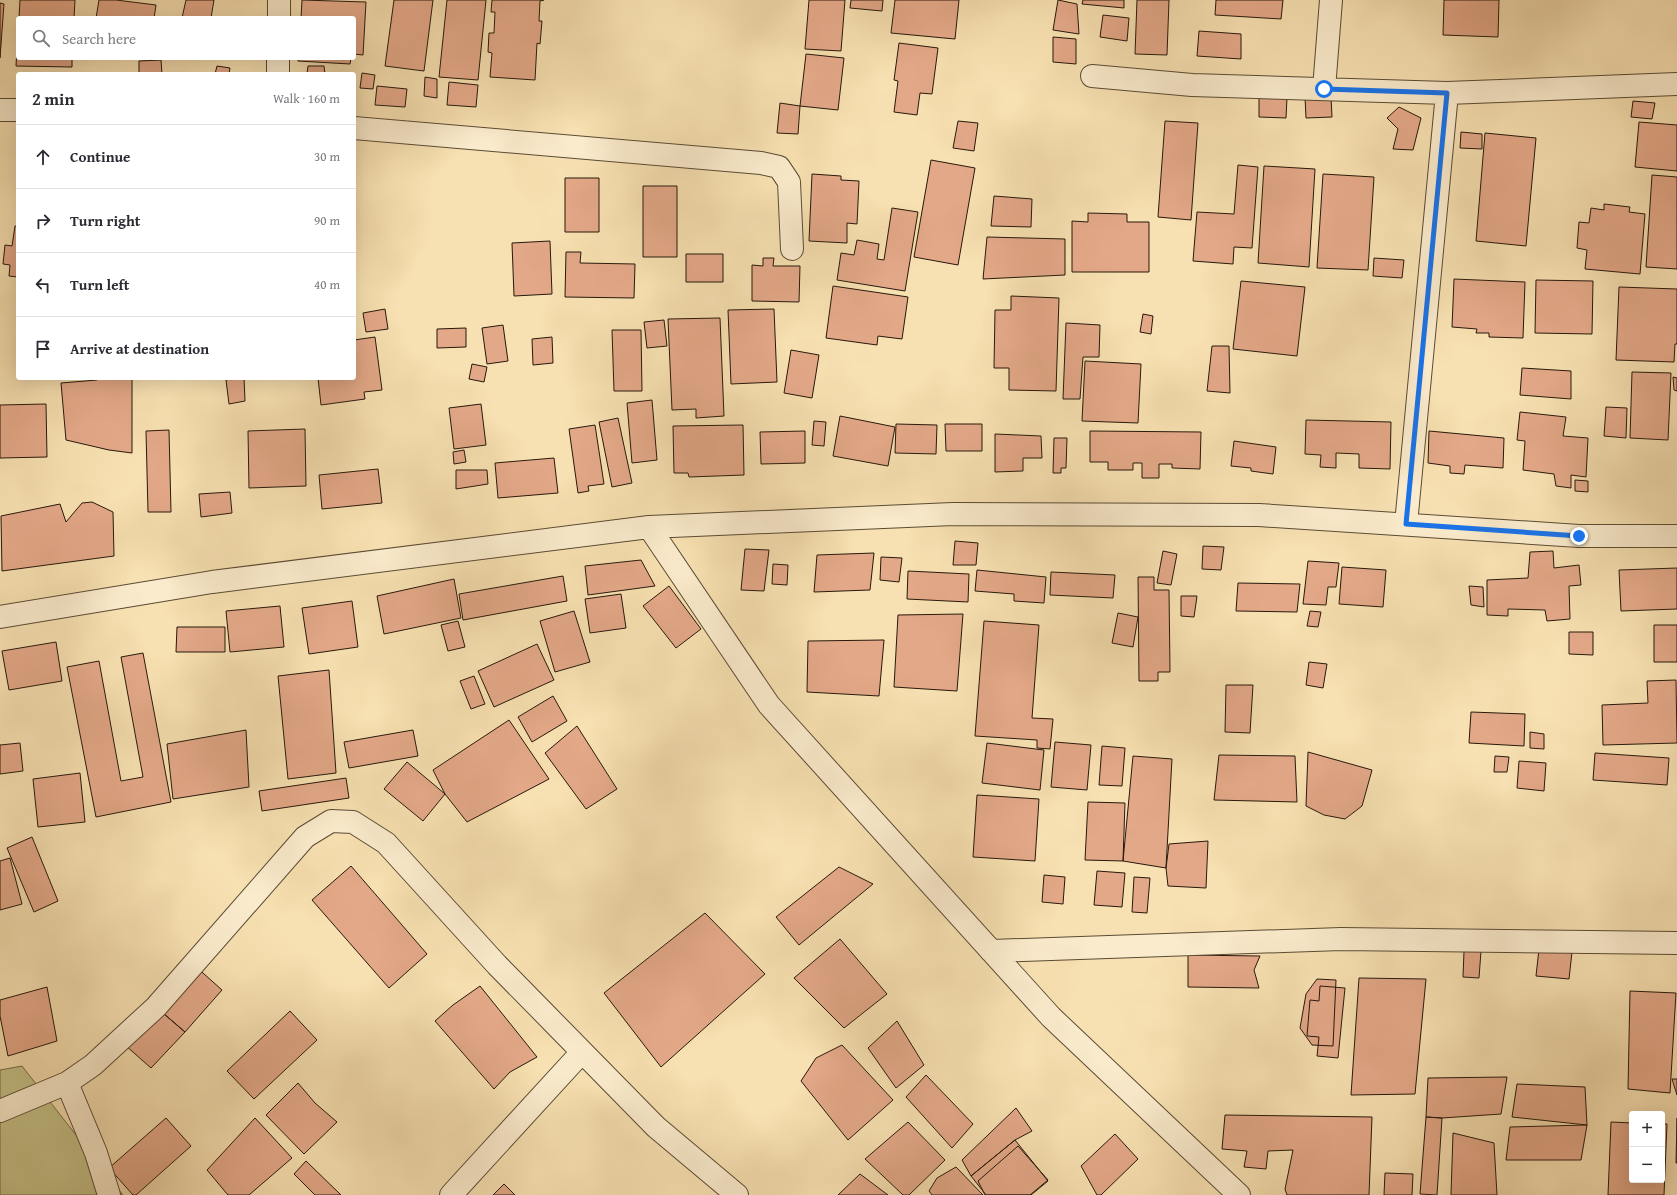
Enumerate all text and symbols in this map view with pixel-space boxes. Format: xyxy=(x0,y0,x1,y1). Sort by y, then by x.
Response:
search box xyxy=(16,16,356,60)
icon: search xyxy=(30,27,52,49)
text: Search here xyxy=(62,28,136,49)
route start xyxy=(1315,80,1333,98)
text: 2 min xyxy=(32,86,74,111)
text: Walk · 160 m xyxy=(273,89,340,108)
icon: ahead xyxy=(32,146,54,168)
text: Continue xyxy=(70,146,131,167)
text: 30 m xyxy=(314,147,340,166)
icon: right xyxy=(32,210,54,232)
text: Turn right xyxy=(70,210,141,231)
text: 90 m xyxy=(314,211,340,230)
icon: left xyxy=(32,274,54,296)
text: Turn left xyxy=(70,274,129,295)
text: 40 m xyxy=(314,275,340,294)
icon: arrive xyxy=(32,338,54,360)
text: Arrive at destination xyxy=(70,338,209,359)
route end xyxy=(1570,527,1588,545)
map controls xyxy=(1629,1111,1665,1183)
button: + xyxy=(1629,1111,1665,1147)
button: − xyxy=(1629,1147,1665,1183)

